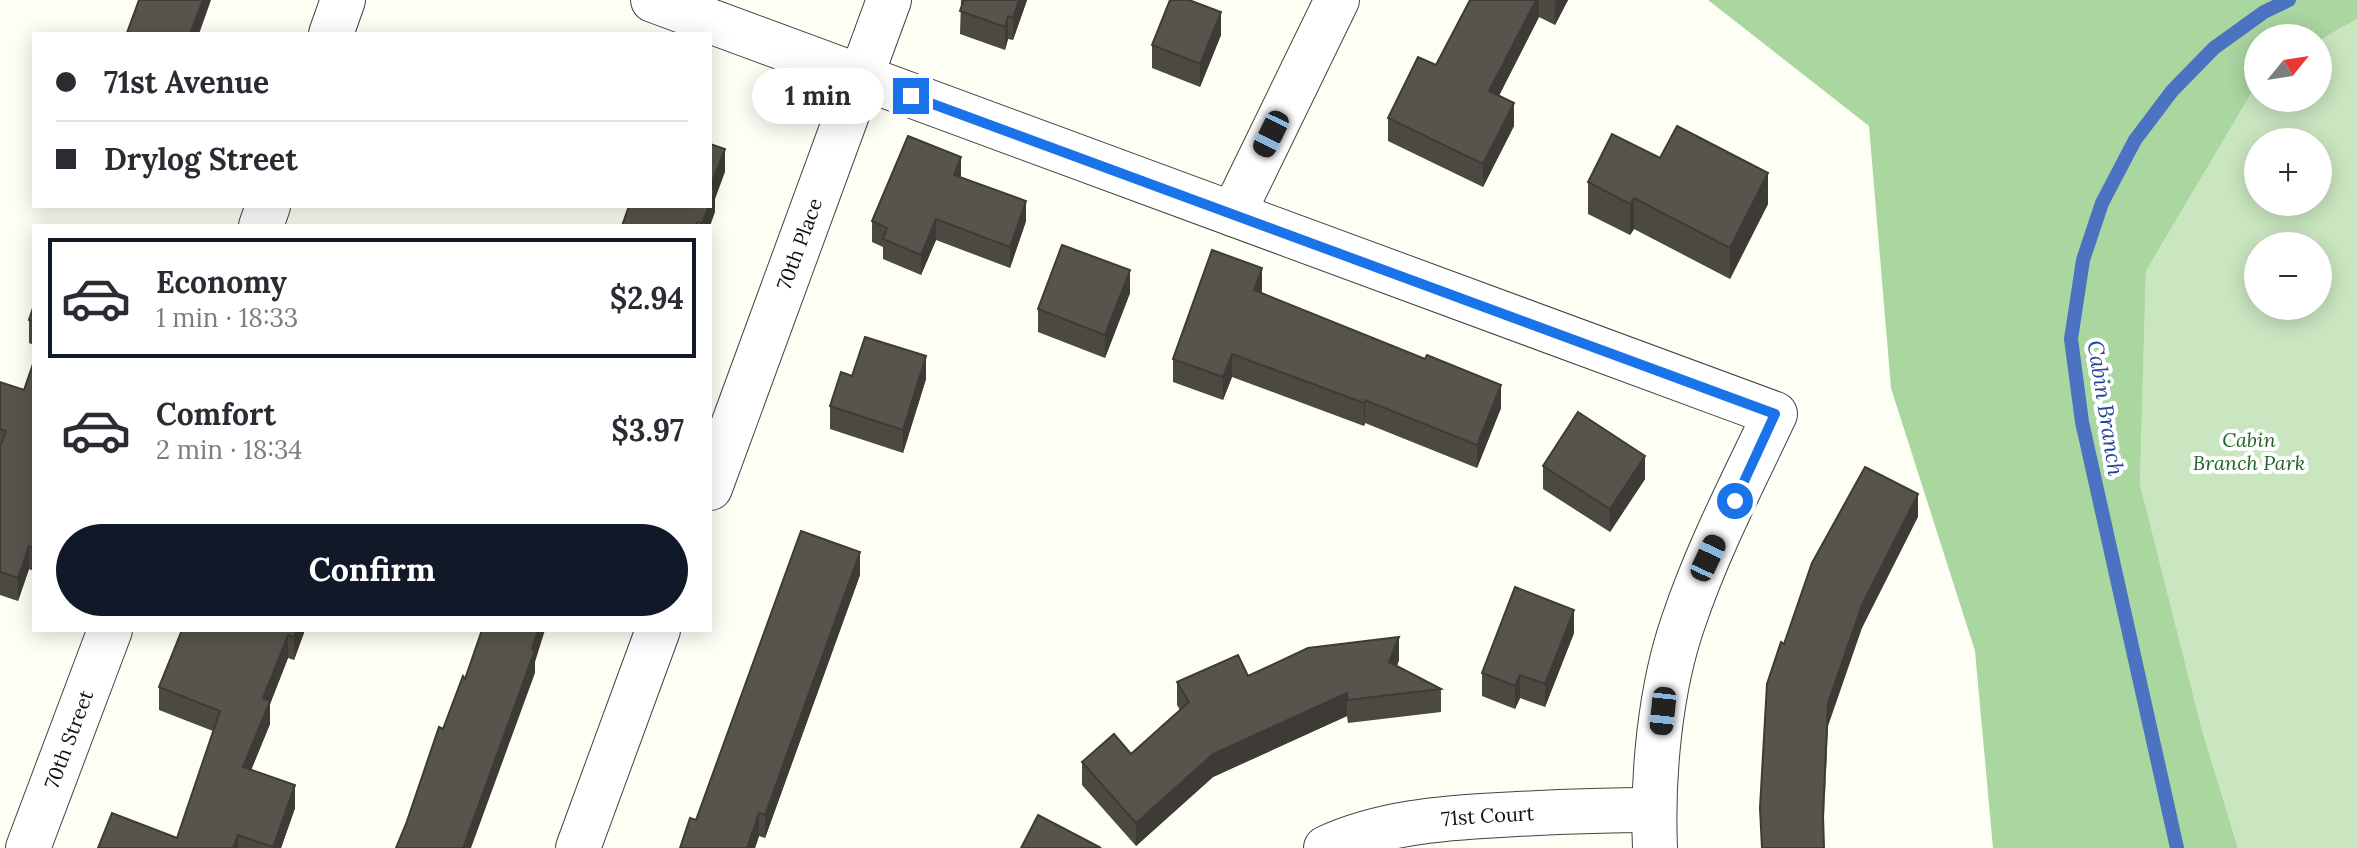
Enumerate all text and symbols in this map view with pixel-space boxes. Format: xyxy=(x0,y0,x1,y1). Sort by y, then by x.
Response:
north arrow xyxy=(2244,24,2332,112)
map controls xyxy=(2244,24,2332,320)
text: 71st Avenue xyxy=(104,63,269,101)
callout: 1 min xyxy=(751,68,883,124)
route end xyxy=(893,78,929,114)
text: 1 min xyxy=(785,79,851,112)
car xyxy=(1250,107,1292,161)
button: + xyxy=(2244,128,2332,216)
text: Drylog Street xyxy=(104,140,298,178)
street label: 70th Place xyxy=(771,194,827,293)
button: − xyxy=(2244,232,2332,320)
icon: car xyxy=(60,262,132,334)
text: Economy xyxy=(156,263,287,301)
text: $2.94 xyxy=(610,279,684,317)
text: 1 min · 18:33 xyxy=(156,301,298,334)
water label: Cabin Branch xyxy=(2081,338,2131,478)
icon: car xyxy=(60,394,132,466)
text: Comfort xyxy=(156,395,276,433)
text: $3.97 xyxy=(611,411,684,449)
park label: Cabin Branch Park xyxy=(2193,427,2305,475)
text: 2 min · 18:34 xyxy=(156,433,302,466)
route start xyxy=(1717,483,1753,519)
button: Confirm xyxy=(56,524,688,616)
car xyxy=(1687,531,1729,585)
street label: 70th Street xyxy=(38,686,98,792)
car xyxy=(1649,686,1677,736)
street label: 71st Court xyxy=(1440,800,1535,831)

